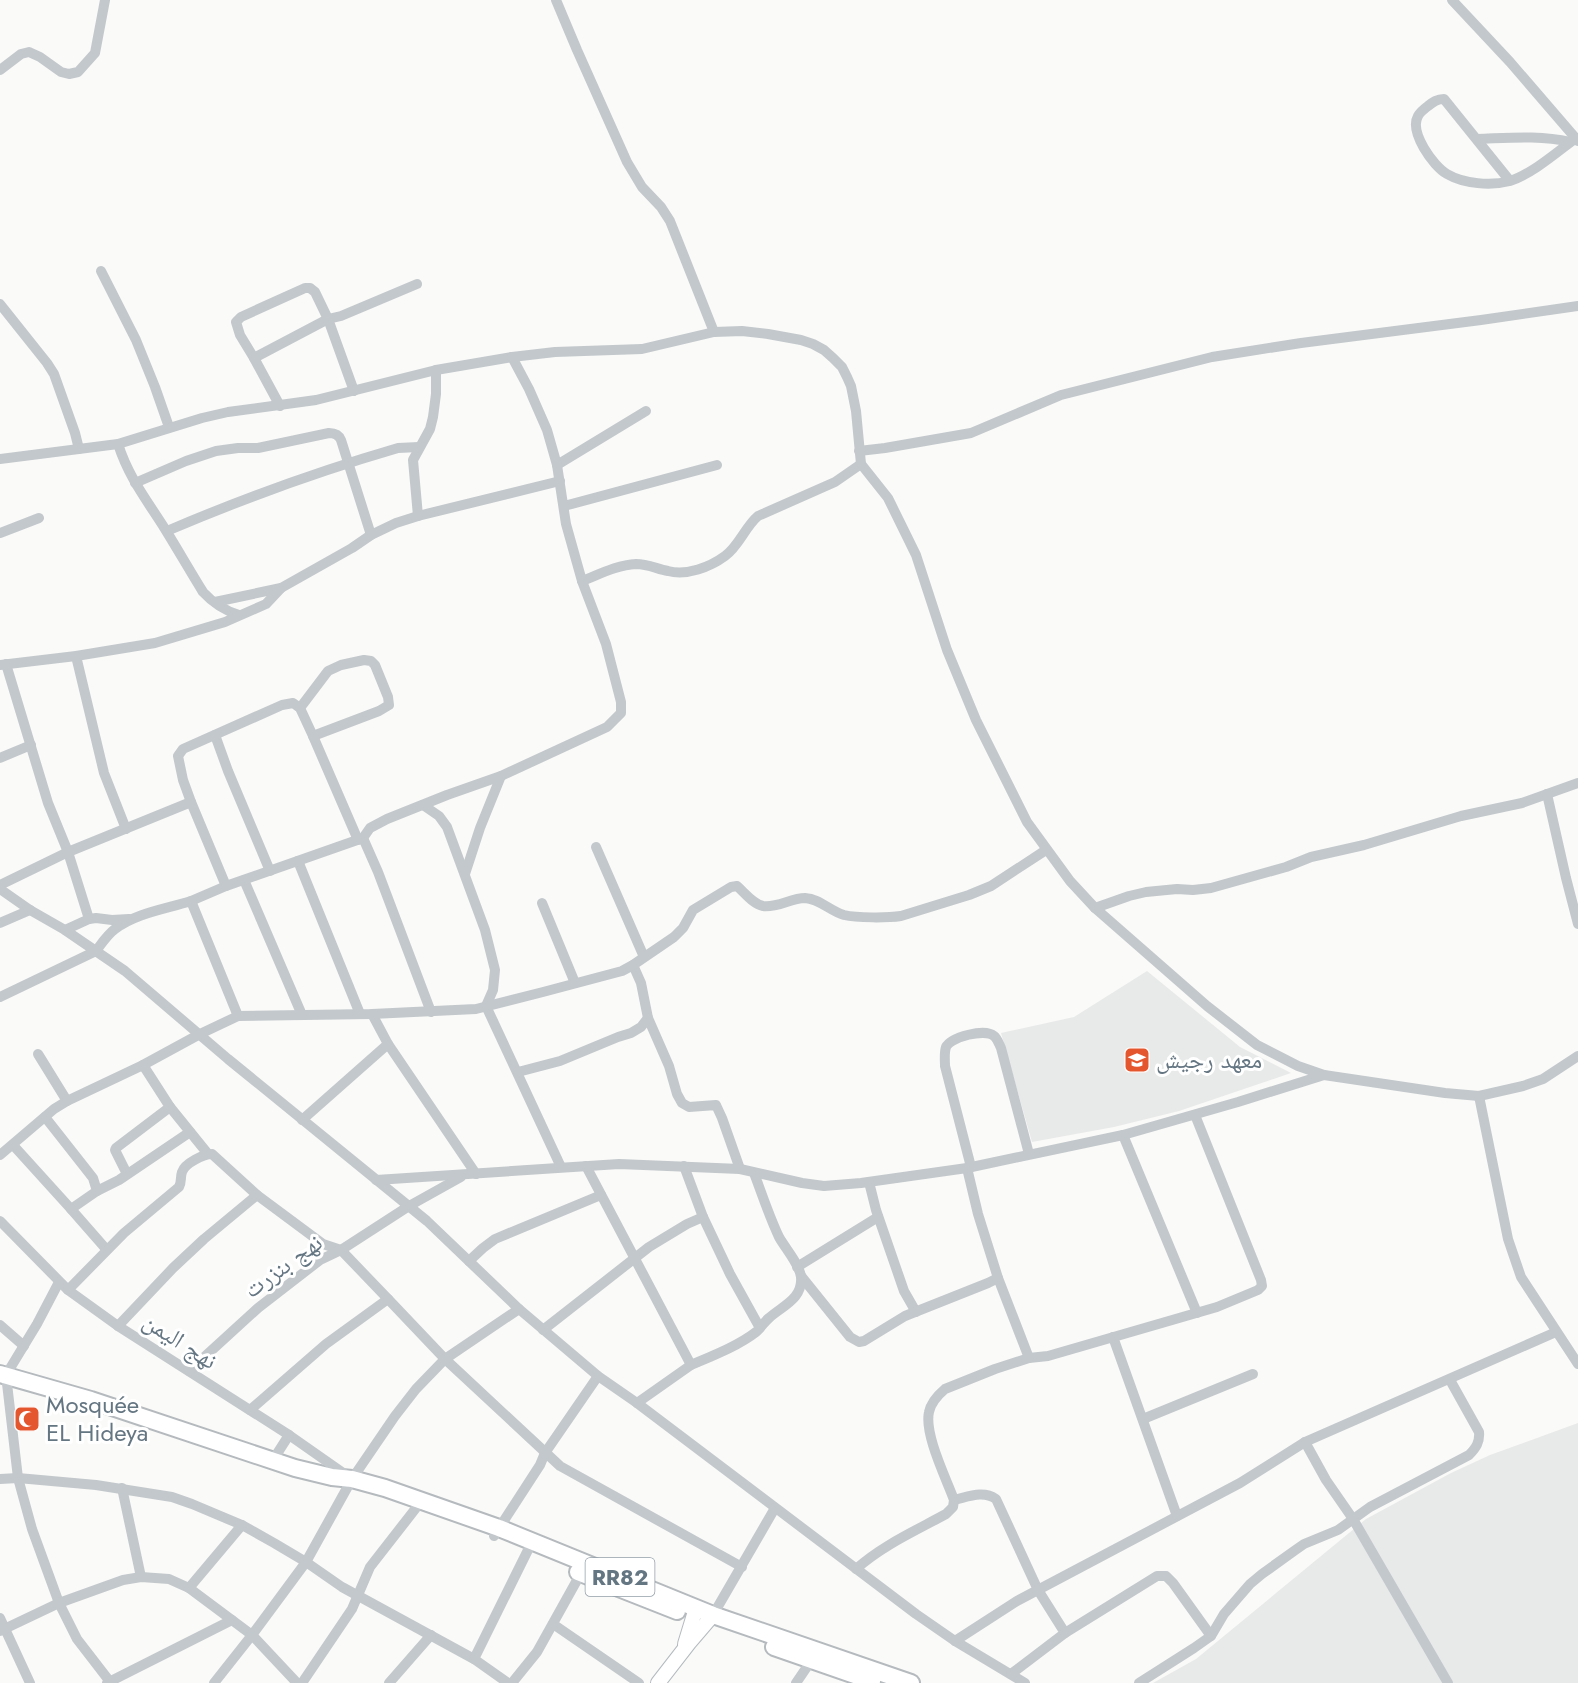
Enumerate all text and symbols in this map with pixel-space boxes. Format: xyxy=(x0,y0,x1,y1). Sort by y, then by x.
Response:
place label: معهد رجيش xyxy=(1156,1042,1262,1077)
school or university icon: معهد رجيش xyxy=(1122,1045,1152,1075)
street label: نهج بنزرت xyxy=(236,1225,329,1306)
street label: نهج اليمن xyxy=(136,1303,224,1378)
place label: Mosquée EL Hideya xyxy=(46,1387,148,1450)
mosque icon: Mosquée EL Hideya xyxy=(12,1404,42,1434)
road number: RR82 xyxy=(586,1558,654,1596)

